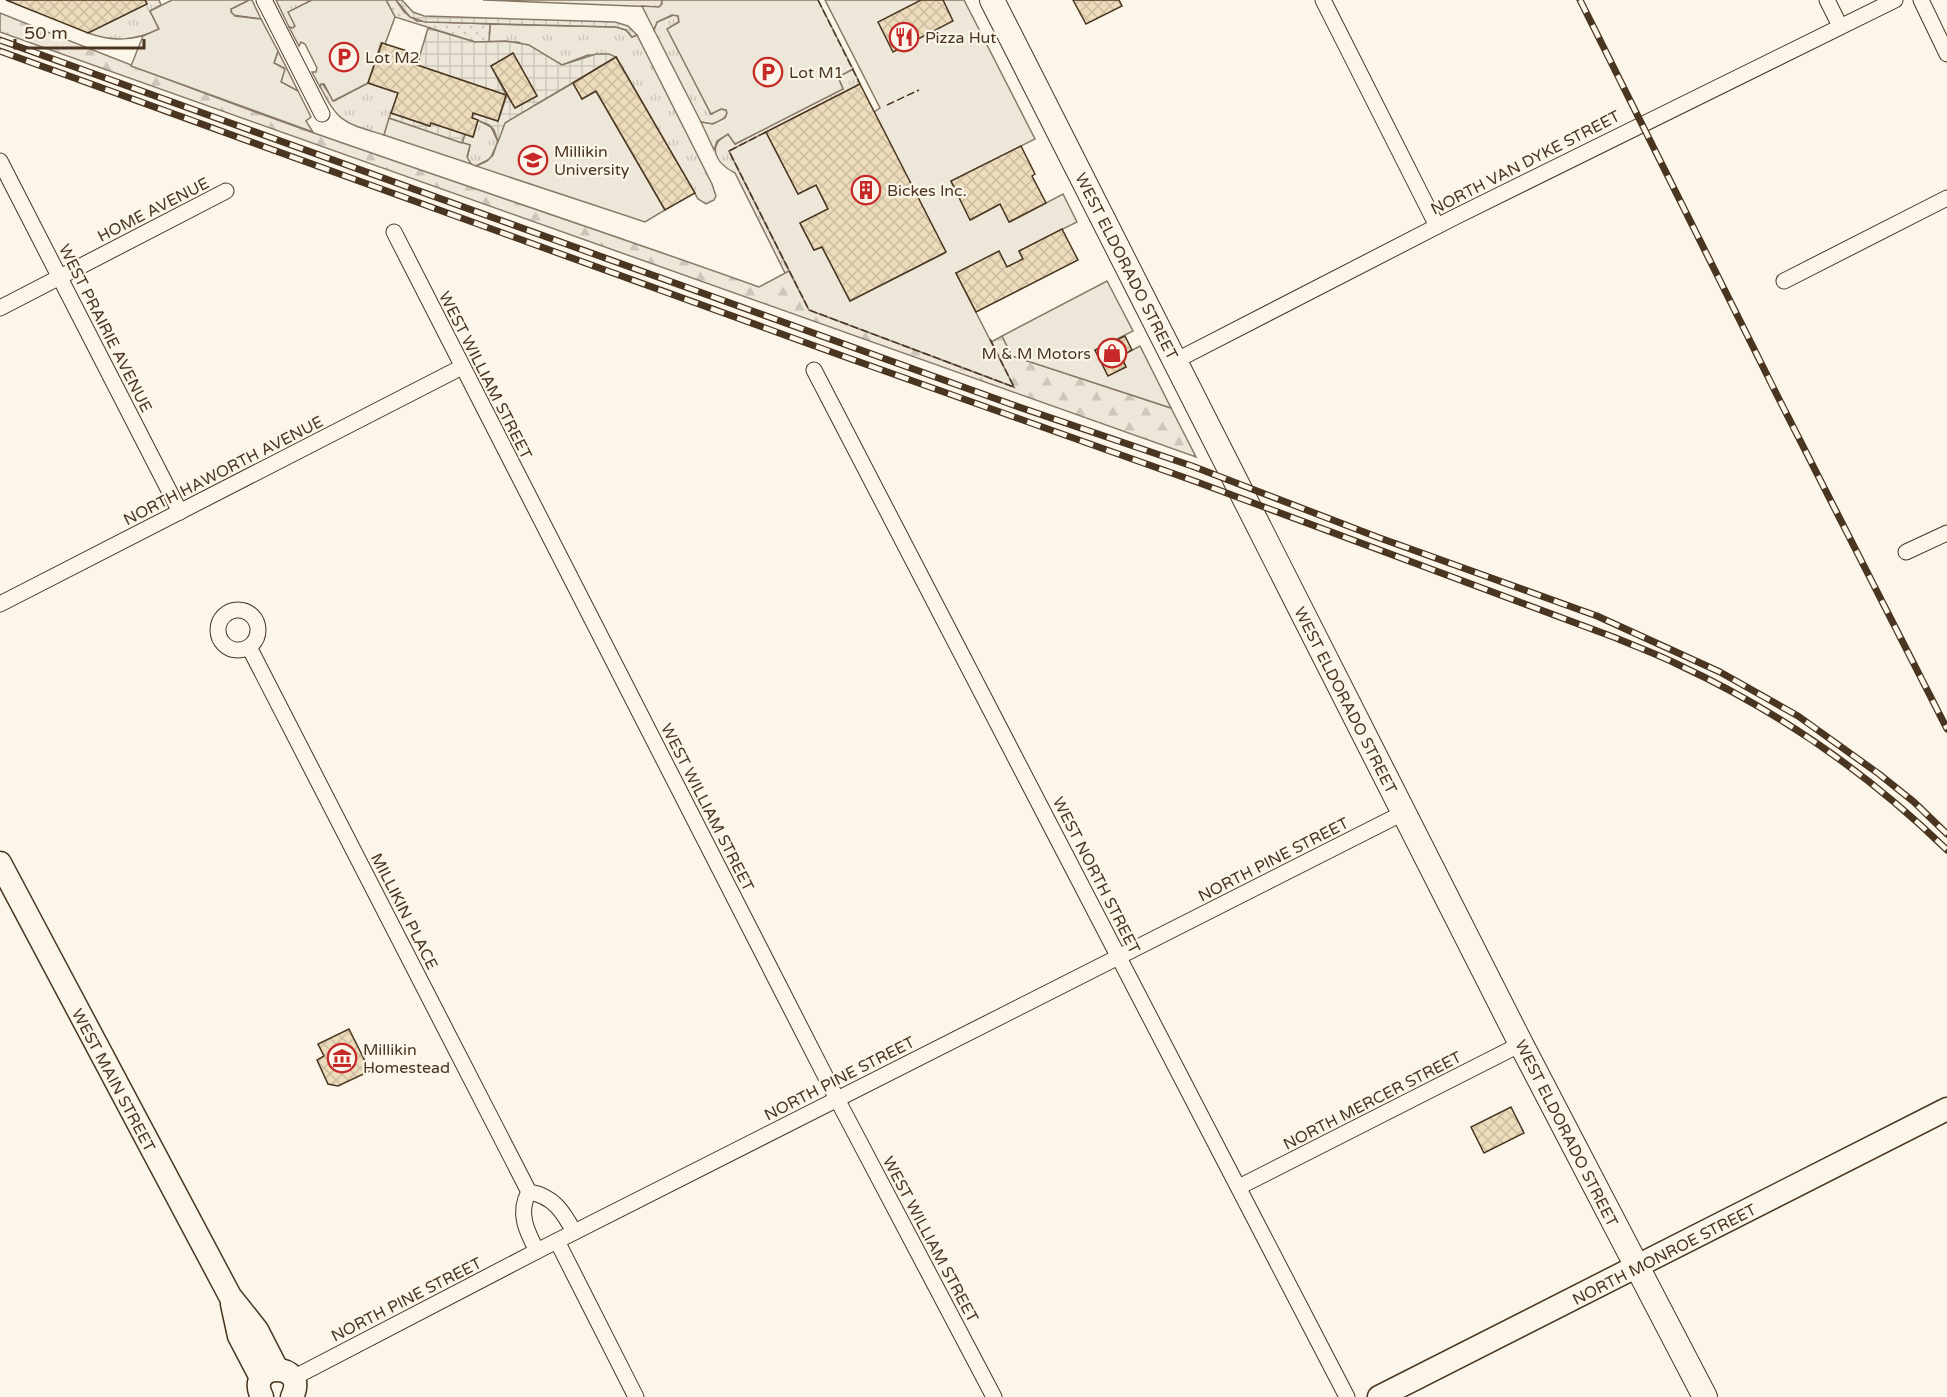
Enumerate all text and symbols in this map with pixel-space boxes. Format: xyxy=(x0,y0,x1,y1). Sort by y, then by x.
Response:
scale bar xyxy=(15,12,144,50)
restaurant icon: Pizza Hut xyxy=(888,21,920,53)
text: 50 m xyxy=(24,22,68,44)
place label: Pizza Hut xyxy=(925,28,996,48)
parking icon: Lot M2 xyxy=(328,41,360,73)
place label: Lot M2 xyxy=(365,48,420,68)
parking icon: Lot M1 xyxy=(752,56,784,88)
place label: Lot M1 xyxy=(789,63,844,83)
street label: NORTH VAN DYKE STREET xyxy=(1427,106,1624,219)
place label: Millikin University xyxy=(554,142,630,180)
school or university icon: Millikin University xyxy=(517,144,549,176)
street label: WEST ELDORADO STREET xyxy=(1070,170,1182,363)
street label: HOME AVENUE xyxy=(94,173,213,247)
building icon: Bickes Inc. xyxy=(850,174,882,206)
place label: Bickes Inc. xyxy=(887,181,967,201)
street label: WEST PRAIRIE AVENUE xyxy=(54,241,156,416)
street label: WEST WILLIAM STREET xyxy=(434,288,536,463)
shop icon: M & M Motors xyxy=(1096,337,1128,369)
place label: M & M Motors xyxy=(981,344,1091,364)
street label: NORTH HAWORTH AVENUE xyxy=(120,412,327,530)
street label: WEST ELDORADO STREET xyxy=(1289,604,1401,797)
street label: WEST WILLIAM STREET xyxy=(656,720,758,895)
street label: WEST NORTH STREET xyxy=(1048,794,1144,957)
street label: NORTH PINE STREET xyxy=(1195,813,1352,907)
street label: MILLIKIN PLACE xyxy=(366,850,442,973)
street label: WEST MAIN STREET xyxy=(67,1006,159,1156)
street label: NORTH PINE STREET xyxy=(761,1032,918,1126)
street label: WEST ELDORADO STREET xyxy=(1510,1037,1622,1230)
place label: Millikin Homestead xyxy=(363,1040,450,1078)
museum icon: Millikin Homestead xyxy=(326,1042,358,1074)
street label: NORTH MERCER STREET xyxy=(1280,1047,1465,1155)
street label: WEST WILLIAM STREET xyxy=(878,1153,983,1326)
street label: NORTH MONROE STREET xyxy=(1569,1200,1760,1310)
street label: NORTH PINE STREET xyxy=(328,1253,485,1347)

